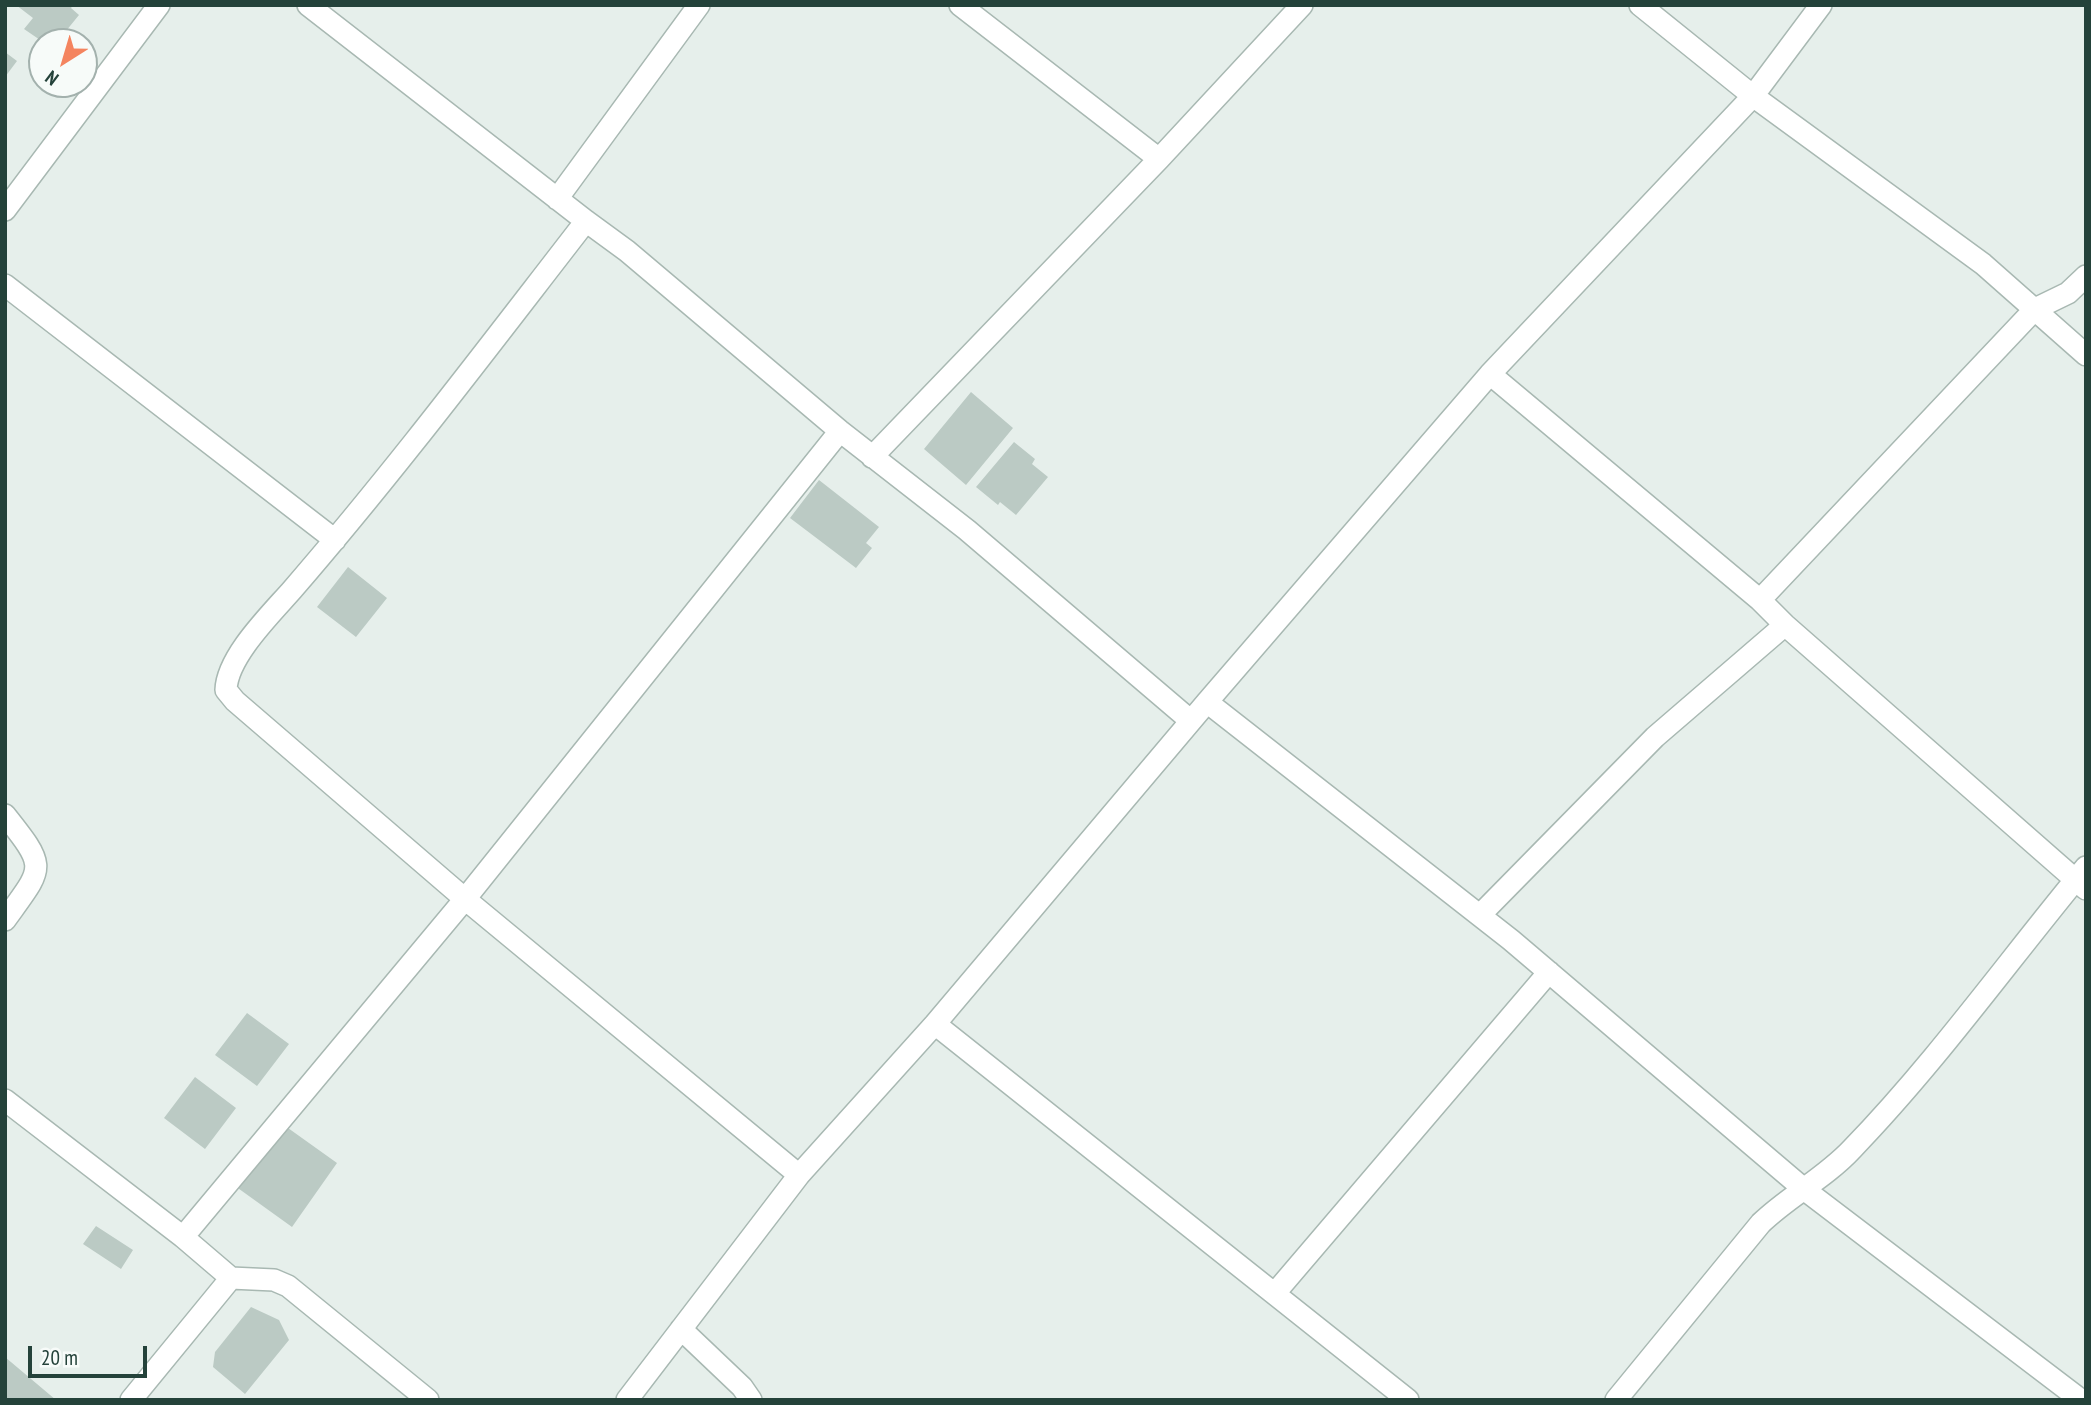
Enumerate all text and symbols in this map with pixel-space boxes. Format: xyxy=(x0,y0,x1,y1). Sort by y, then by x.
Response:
north arrow xyxy=(28,28,98,98)
text: N xyxy=(40,66,63,91)
scale bar xyxy=(32,1332,150,1376)
text: 20 m xyxy=(41,1344,78,1371)

